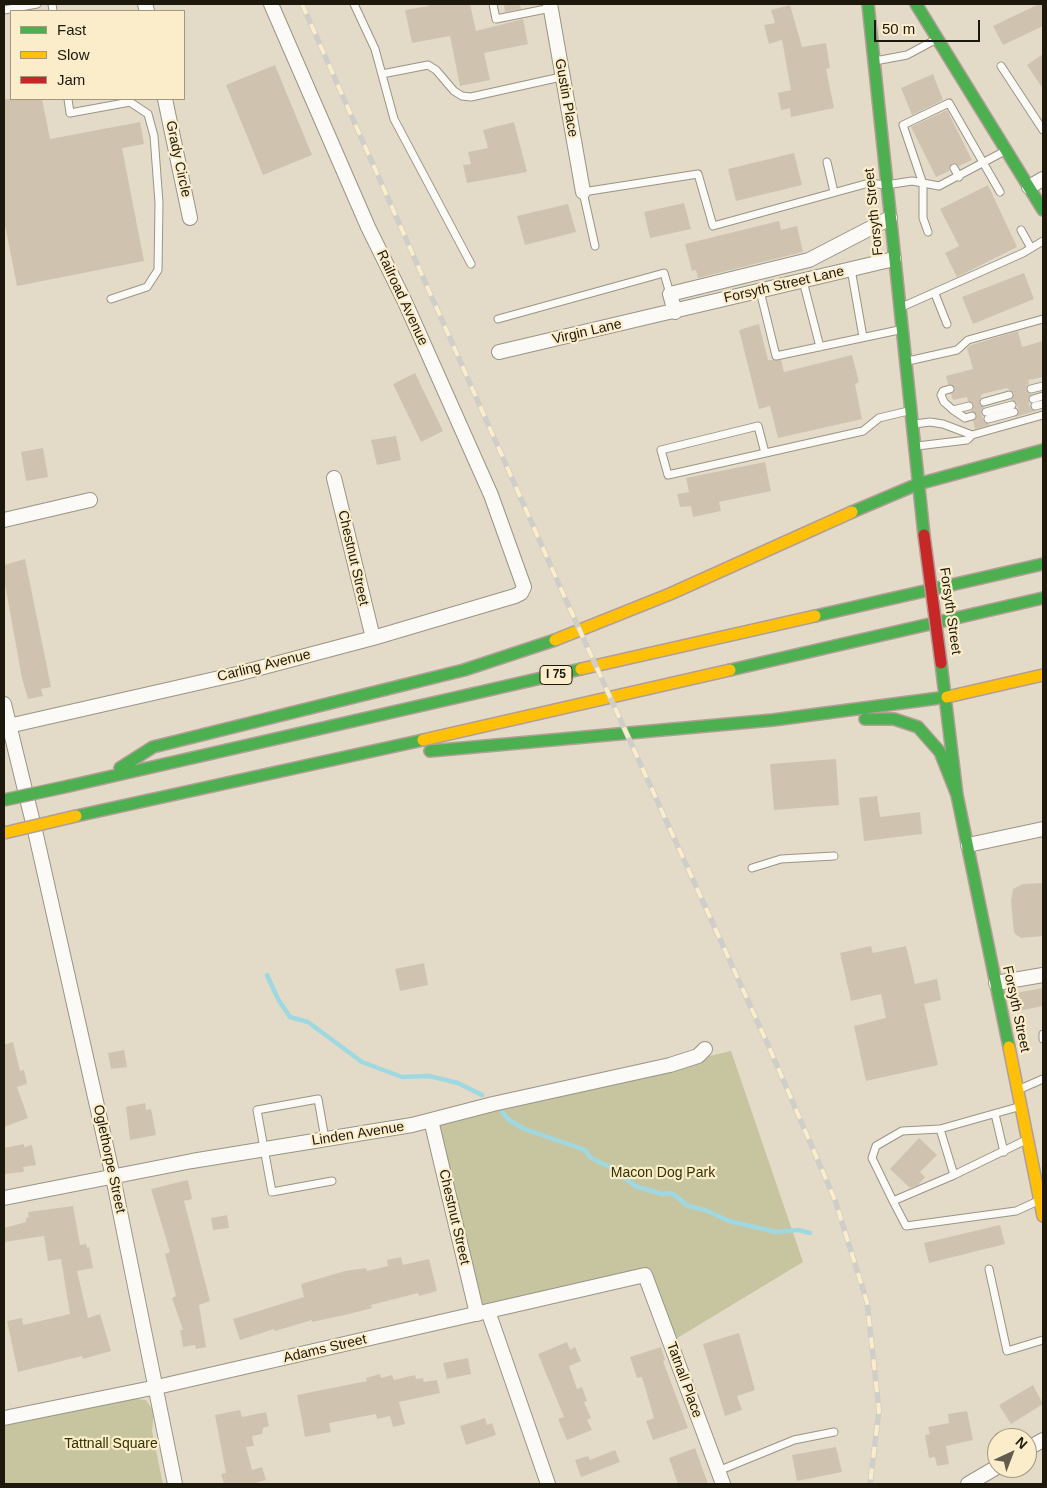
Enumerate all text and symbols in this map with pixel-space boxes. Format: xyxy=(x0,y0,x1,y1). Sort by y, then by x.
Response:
legend xyxy=(10,10,185,100)
scale bar xyxy=(877,10,983,42)
text: 50 m xyxy=(882,20,915,37)
text: Fast xyxy=(57,21,86,38)
text: Slow xyxy=(57,46,90,63)
street label: Gustin Place xyxy=(551,57,581,139)
text: Jam xyxy=(57,71,85,88)
street label: Grady Circle xyxy=(162,119,194,199)
street label: Forsyth Street xyxy=(861,167,887,257)
street label: Railroad Avenue xyxy=(373,248,431,348)
street label: Forsyth Street Lane xyxy=(722,263,846,307)
street label: Virgin Lane xyxy=(551,316,623,348)
street label: Chestnut Street xyxy=(334,509,372,607)
street label: Forsyth Street xyxy=(936,566,964,656)
street label: Carling Avenue xyxy=(216,646,312,686)
road number: I 75 xyxy=(540,666,572,684)
street label: Forsyth Street xyxy=(999,964,1033,1054)
street label: Oglethorpe Street xyxy=(89,1103,129,1215)
street label: Linden Avenue xyxy=(311,1118,405,1150)
park label: Macon Dog Park xyxy=(611,1165,715,1181)
street label: Chestnut Street xyxy=(435,1168,473,1266)
street label: Adams Street xyxy=(282,1331,368,1367)
street label: Tatnall Place xyxy=(663,1340,705,1420)
north arrow xyxy=(987,1428,1037,1478)
text: N xyxy=(1012,1433,1031,1452)
park label: Tattnall Square xyxy=(64,1436,158,1452)

